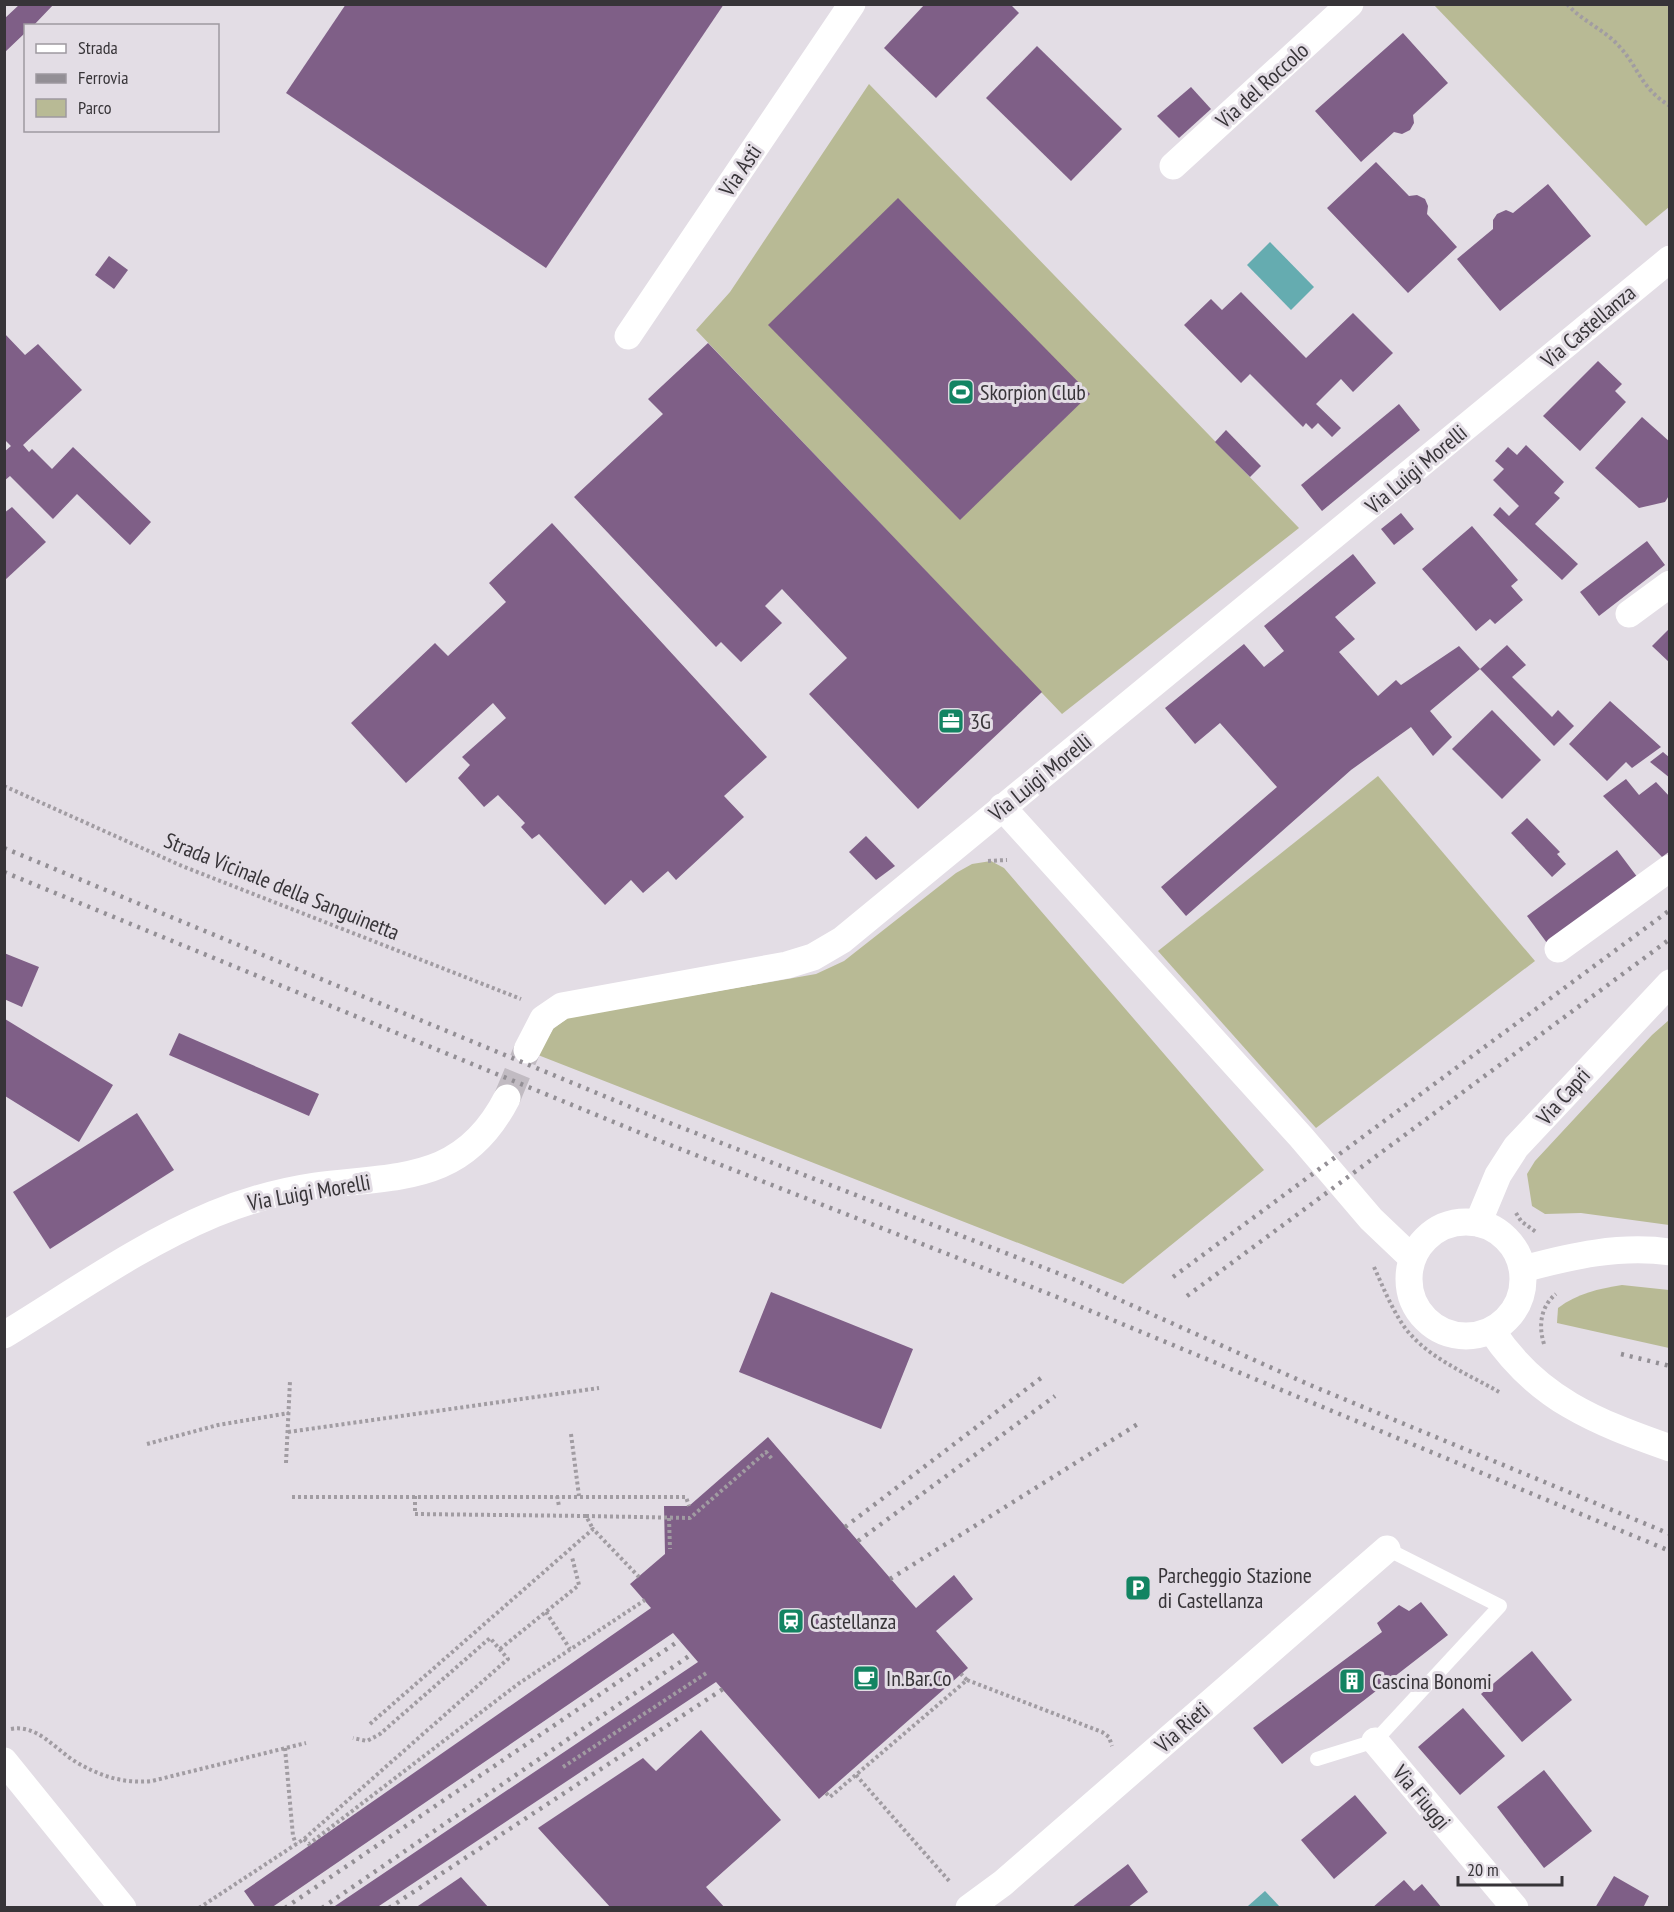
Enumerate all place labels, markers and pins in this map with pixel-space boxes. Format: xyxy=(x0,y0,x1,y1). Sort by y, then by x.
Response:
sports icon: Skorpion Club xyxy=(946,377,976,407)
place label: Skorpion Club xyxy=(980,378,1086,406)
office icon: 3G xyxy=(936,706,966,736)
place label: 3G xyxy=(970,707,991,735)
place label: Parcheggio Stazione di Castellanza xyxy=(1158,1561,1312,1614)
parking icon: Parcheggio Stazione di Castellanza xyxy=(1123,1573,1153,1603)
station icon: Castellanza xyxy=(776,1606,806,1636)
place label: Castellanza xyxy=(810,1607,896,1635)
cafe icon: In.Bar.Co xyxy=(851,1663,881,1693)
place label: In.Bar.Co xyxy=(886,1664,952,1692)
building icon: Cascina Bonomi xyxy=(1337,1666,1367,1696)
place label: Cascina Bonomi xyxy=(1372,1667,1492,1695)

